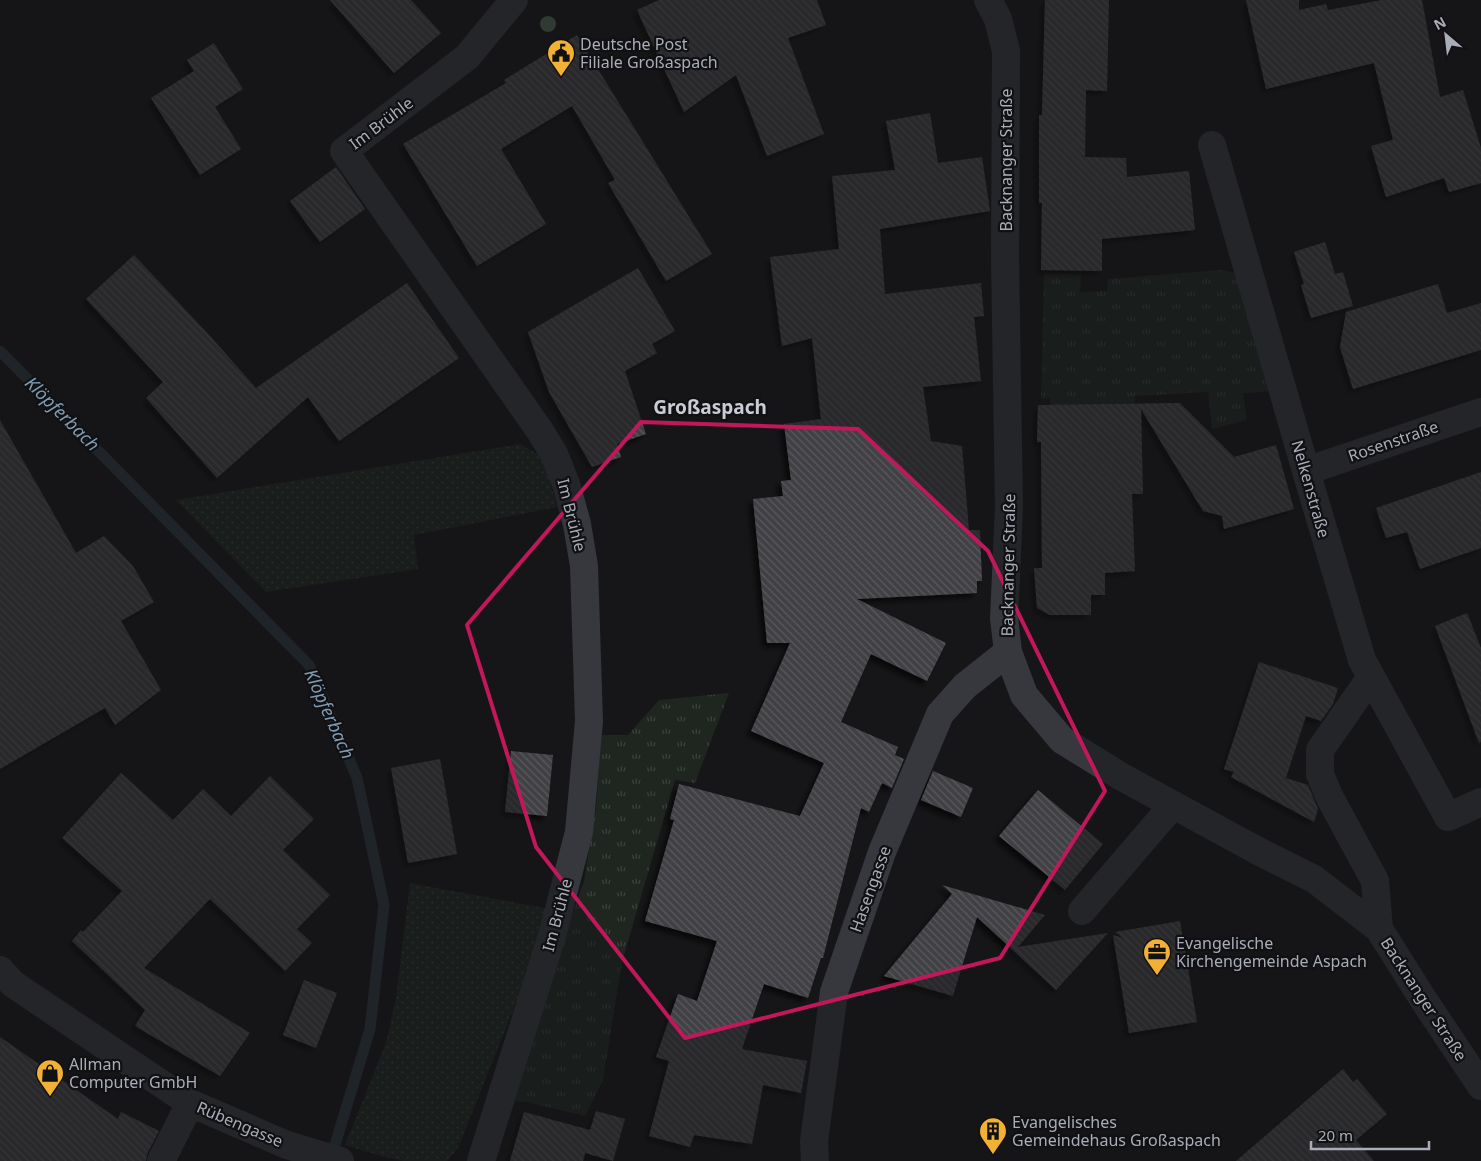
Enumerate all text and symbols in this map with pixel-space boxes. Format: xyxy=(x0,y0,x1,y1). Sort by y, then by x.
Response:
north arrow xyxy=(1421,10,1471,60)
text: N xyxy=(1430,12,1449,34)
place label: Deutsche Post Filiale Großaspach xyxy=(580,33,718,73)
public building icon: Deutsche Post Filiale Großaspach xyxy=(546,38,576,77)
street label: Backnanger Straße xyxy=(995,89,1017,231)
street label: Im Brühle xyxy=(345,92,417,154)
water label: Klöpferbach xyxy=(20,371,105,456)
district label: Großaspach xyxy=(653,394,767,420)
street label: Rosenstraße xyxy=(1345,415,1441,467)
street label: Nelkenstraße xyxy=(1287,438,1335,540)
street label: Im Brühle xyxy=(552,476,592,554)
street label: Backnanger Straße xyxy=(996,493,1020,637)
water label: Klöpferbach xyxy=(299,665,360,763)
street label: Hasengasse xyxy=(844,843,896,935)
street label: Im Brühle xyxy=(537,876,577,954)
place label: Evangelische Kirchengemeinde Aspach xyxy=(1176,932,1367,972)
street label: Backnanger Straße xyxy=(1376,933,1472,1065)
office icon: Evangelische Kirchengemeinde Aspach xyxy=(1142,937,1172,976)
place label: Allman Computer GmbH xyxy=(69,1053,197,1093)
shop icon: Allman Computer GmbH xyxy=(35,1058,65,1097)
street label: Rübengasse xyxy=(193,1096,287,1152)
place label: Evangelisches Gemeindehaus Großaspach xyxy=(1012,1111,1221,1151)
building icon: Evangelisches Gemeindehaus Großaspach xyxy=(978,1116,1008,1155)
scale bar xyxy=(1311,1118,1428,1150)
text: 20 m xyxy=(1318,1125,1353,1145)

